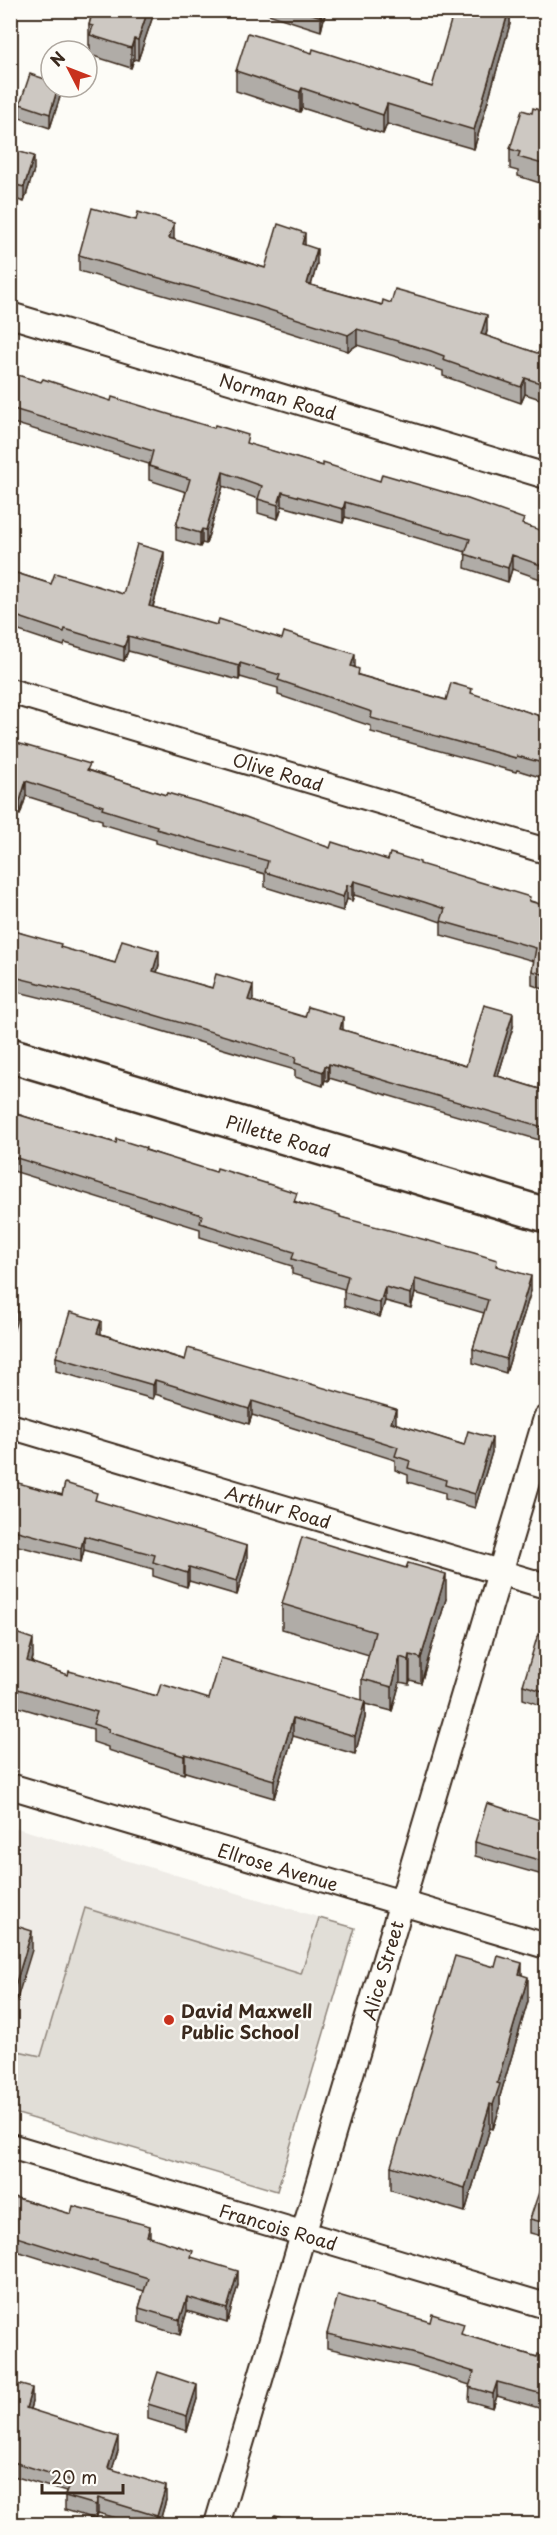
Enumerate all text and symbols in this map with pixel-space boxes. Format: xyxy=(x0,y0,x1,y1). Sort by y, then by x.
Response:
north arrow xyxy=(39,39,99,99)
text: N xyxy=(44,46,70,71)
street label: Norman Road xyxy=(216,365,340,426)
street label: Olive Road xyxy=(230,745,327,797)
street label: Pillette Road xyxy=(223,1107,334,1163)
street label: Arthur Road xyxy=(222,1478,334,1535)
street label: Ellrose Avenue xyxy=(215,1835,342,1897)
street label: Alice Street xyxy=(354,1917,409,2023)
place label: David Maxwell Public School xyxy=(181,1997,312,2045)
marker: David Maxwell Public School xyxy=(162,2013,176,2027)
street label: Francois Road xyxy=(216,2196,340,2256)
scale bar xyxy=(42,2457,123,2495)
text: 20 m xyxy=(51,2463,97,2490)

